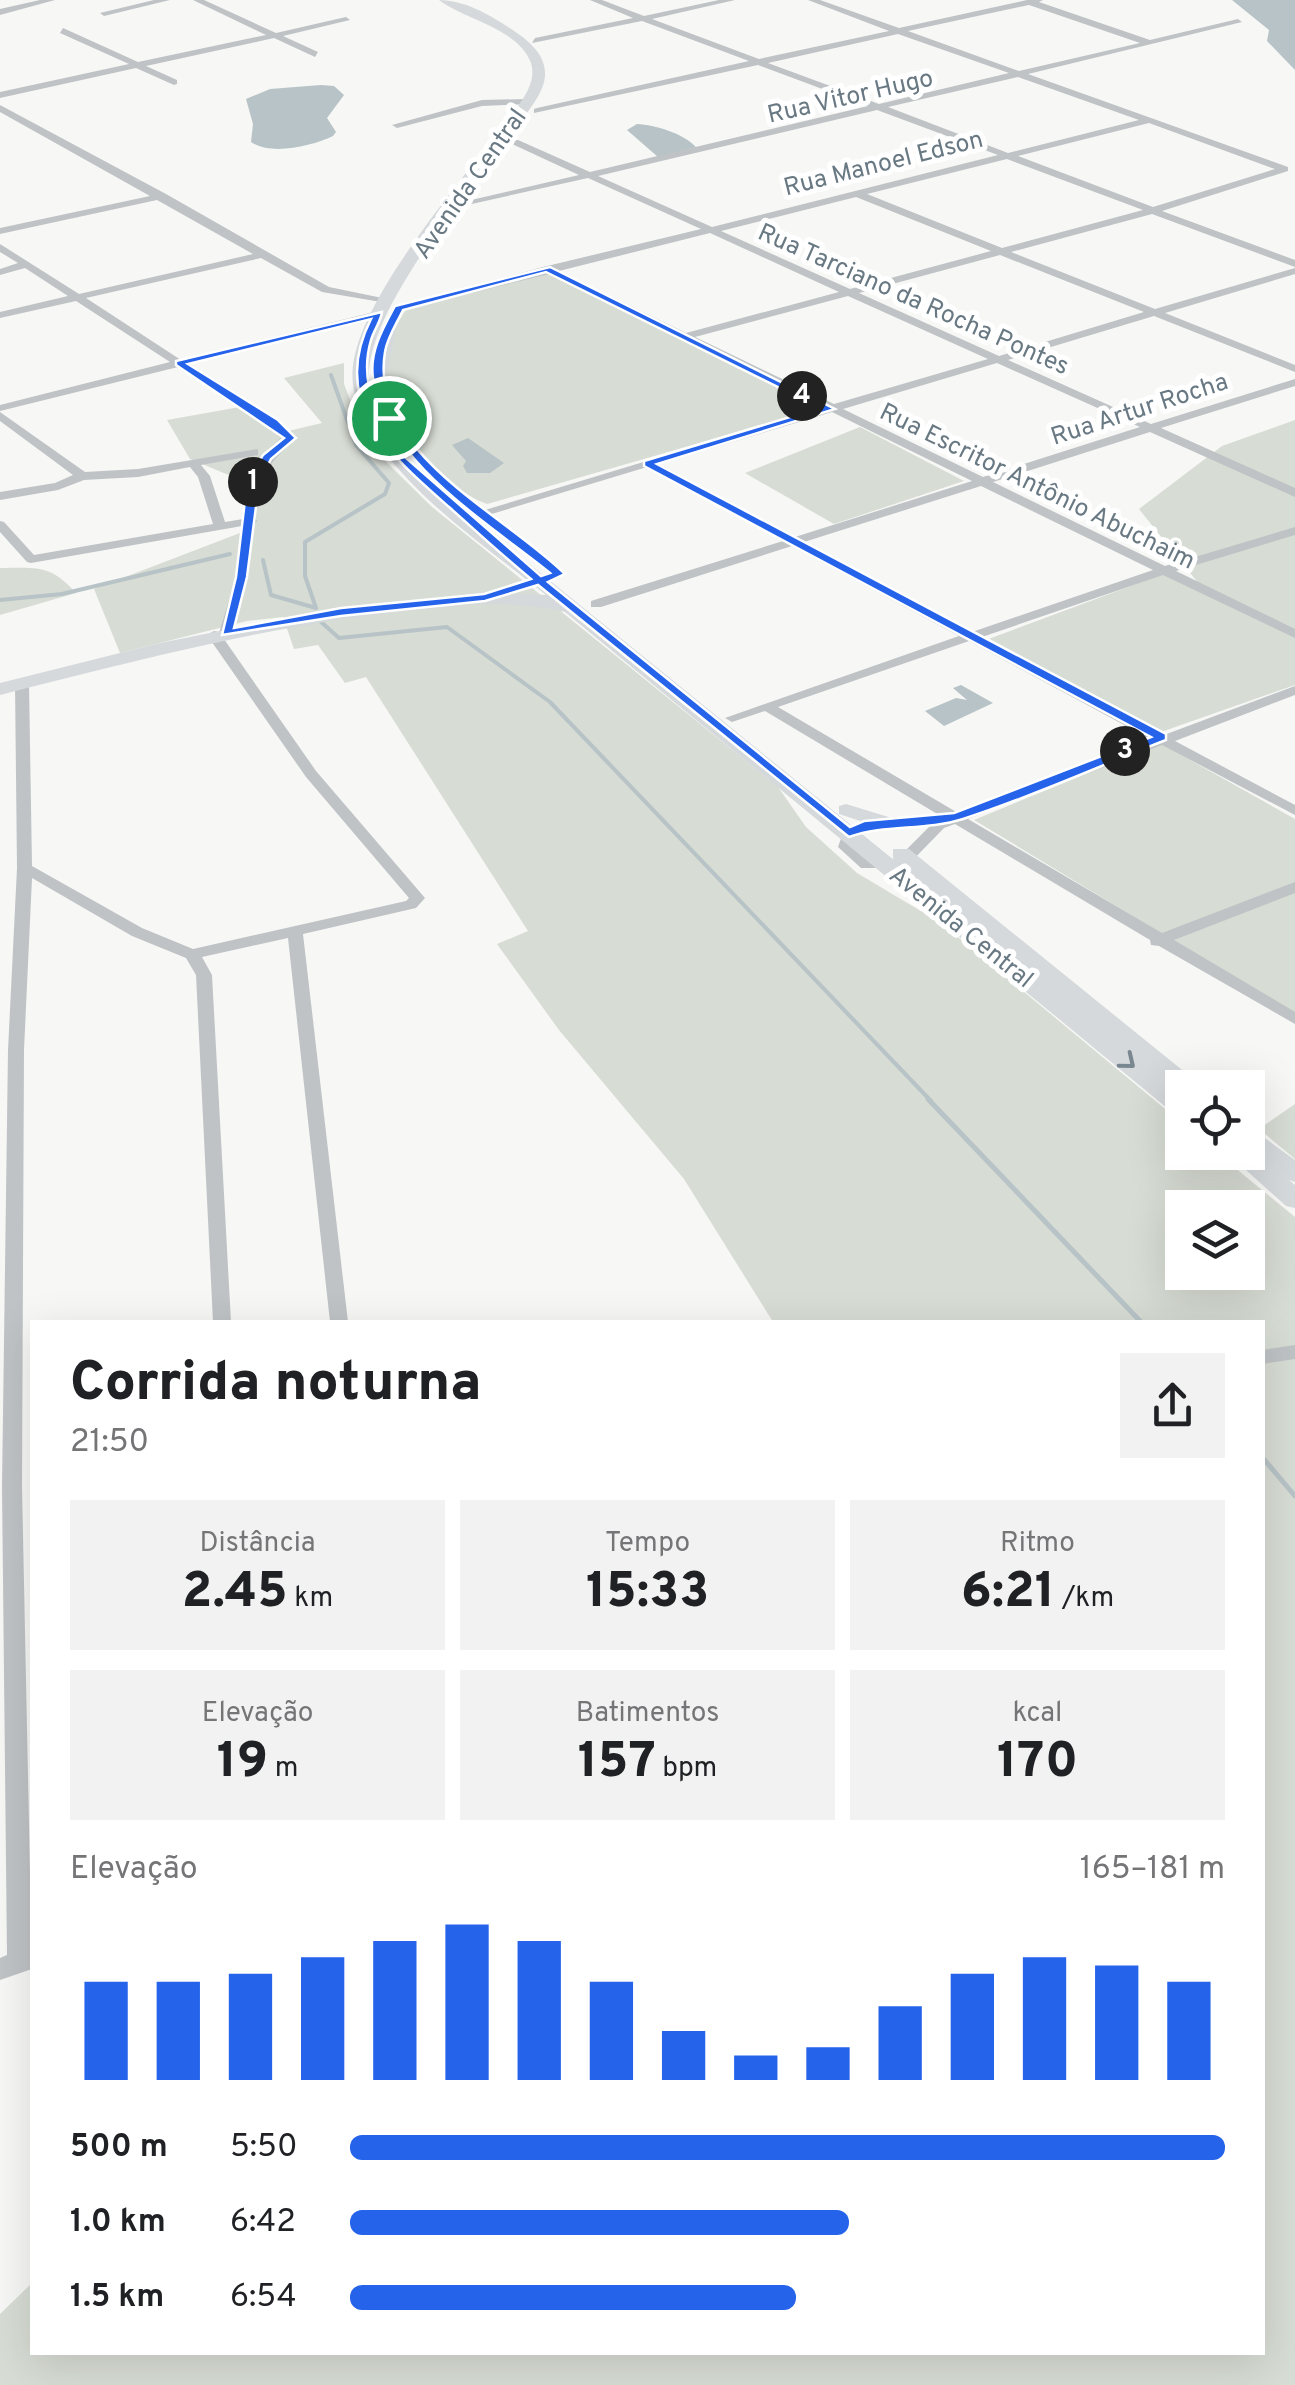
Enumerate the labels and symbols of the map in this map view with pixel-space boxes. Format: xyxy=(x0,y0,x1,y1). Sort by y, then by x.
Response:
street label: Rua Vitor Hugo xyxy=(765,63,937,133)
street label: Avenida Central xyxy=(408,103,535,266)
street label: Rua Manoel Edson xyxy=(781,125,987,205)
street label: Rua Tarciano da Rocha Pontes xyxy=(752,218,1073,384)
street label: Rua Artur Rocha xyxy=(1047,367,1233,455)
pin: 4 xyxy=(777,371,827,421)
pin xyxy=(347,376,432,461)
street label: Rua Escritor Antônio Abuchaim xyxy=(874,397,1200,578)
pin: 1 xyxy=(228,457,278,507)
pin: 3 xyxy=(1100,726,1150,776)
street label: Avenida Central xyxy=(881,860,1039,996)
one-way arrow xyxy=(1116,1050,1134,1068)

